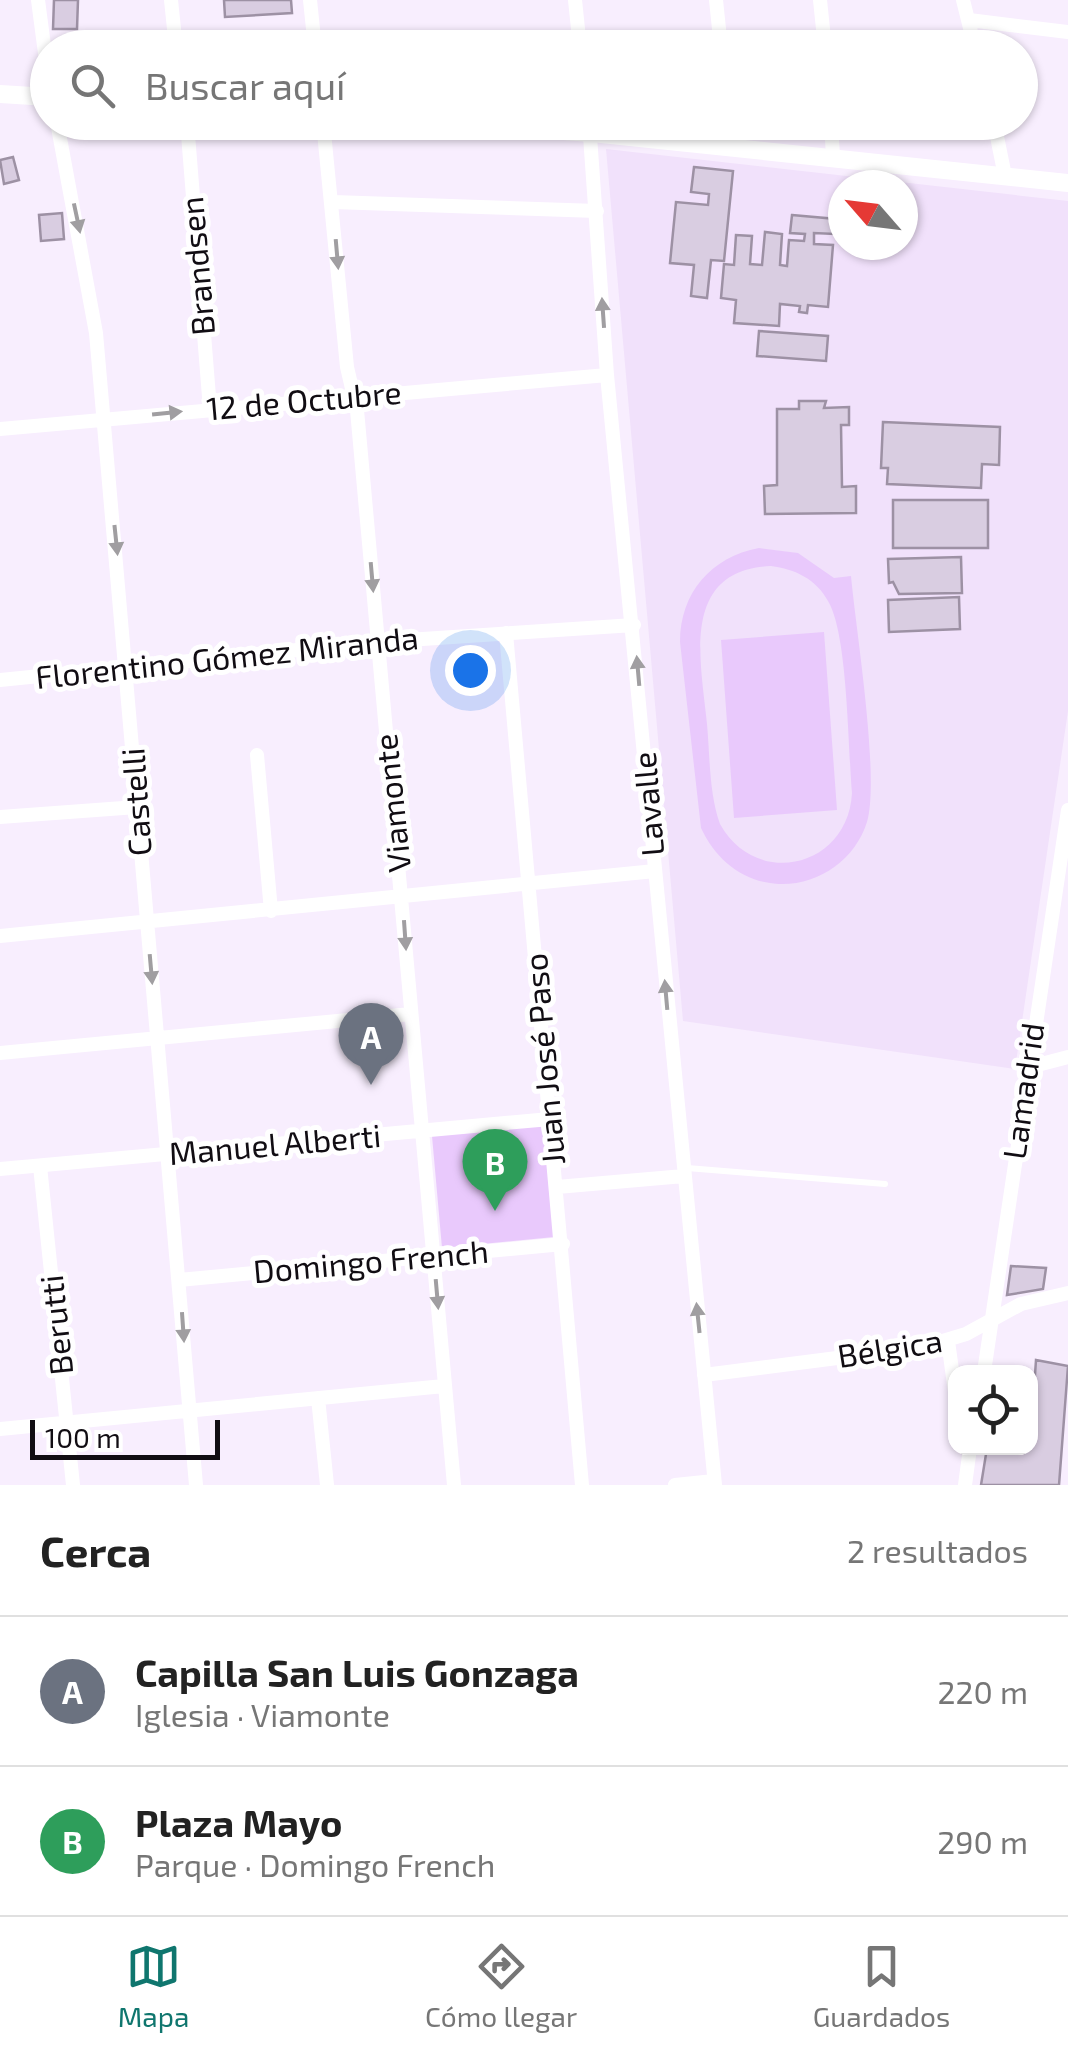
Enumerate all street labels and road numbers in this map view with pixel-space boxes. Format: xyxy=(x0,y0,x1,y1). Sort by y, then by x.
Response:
street label: Brandsen xyxy=(171,195,221,337)
street label: 12 de Octubre xyxy=(205,372,403,426)
street label: Florentino Gómez Miranda xyxy=(33,617,420,695)
street label: Viamonte xyxy=(365,732,417,874)
street label: Castelli xyxy=(112,747,158,858)
street label: Lavalle xyxy=(624,750,670,858)
street label: Juan José Paso xyxy=(515,952,571,1167)
street label: Lamadrid xyxy=(994,1020,1050,1161)
street label: Manuel Alberti xyxy=(167,1115,382,1171)
street label: Domingo French xyxy=(252,1231,490,1289)
street label: Berutti xyxy=(31,1273,79,1377)
street label: Bélgica xyxy=(835,1320,945,1374)

